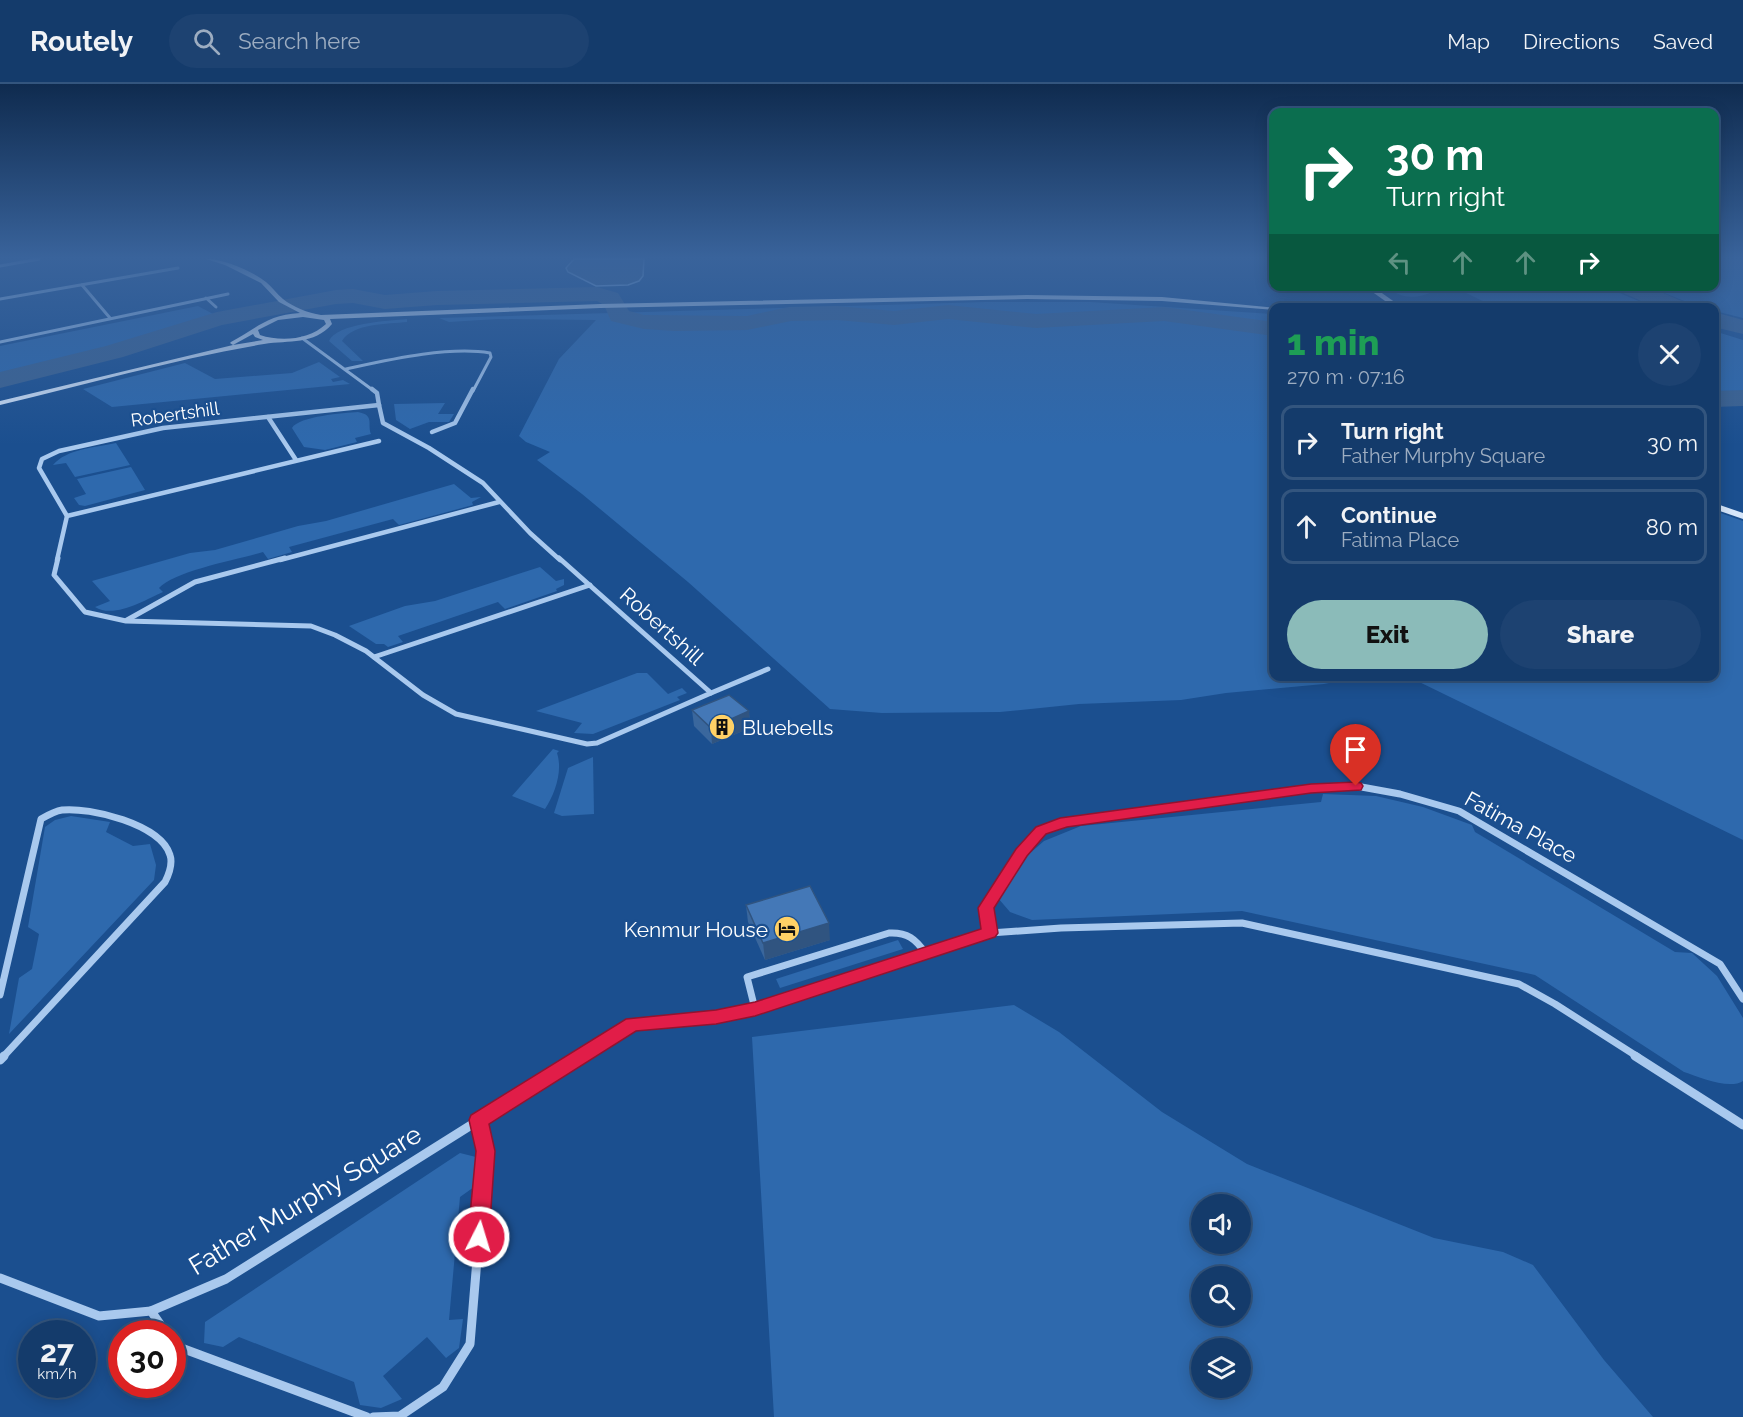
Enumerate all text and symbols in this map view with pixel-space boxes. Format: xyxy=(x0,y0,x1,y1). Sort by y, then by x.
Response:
search box xyxy=(169,14,589,68)
text: Routely xyxy=(30,25,133,58)
icon: search xyxy=(190,25,223,58)
text: Search here xyxy=(238,28,360,54)
text: Map xyxy=(1447,29,1490,54)
text: Directions xyxy=(1523,29,1620,54)
text: Saved xyxy=(1653,29,1713,54)
text: 30 m xyxy=(1386,131,1484,180)
icon: right xyxy=(1287,132,1365,210)
text: Turn right xyxy=(1386,181,1505,212)
icon: left xyxy=(1383,246,1416,279)
icon: ahead xyxy=(1446,246,1479,279)
icon: ahead xyxy=(1509,246,1542,279)
icon: right xyxy=(1572,246,1605,279)
text: 1 min xyxy=(1287,321,1379,363)
button: close xyxy=(1638,323,1701,386)
text: 270 m · 07:16 xyxy=(1287,365,1405,389)
street label: Robertshill xyxy=(129,397,221,431)
text: Turn right xyxy=(1341,418,1444,444)
icon: right xyxy=(1290,426,1323,459)
text: 30 m xyxy=(1647,430,1698,456)
text: Father Murphy Square xyxy=(1341,444,1545,468)
text: Continue xyxy=(1341,502,1437,528)
icon: ahead xyxy=(1290,510,1323,543)
text: 80 m xyxy=(1646,514,1698,540)
text: Fatima Place xyxy=(1341,528,1459,552)
street label: Robertshill xyxy=(615,582,709,670)
button: Exit xyxy=(1287,600,1488,669)
button: Share xyxy=(1500,600,1701,669)
building icon: Bluebells xyxy=(707,712,737,742)
place label: Bluebells xyxy=(742,715,833,740)
pin xyxy=(1330,724,1381,786)
icon: arrive xyxy=(1339,733,1372,766)
street label: Fatima Place xyxy=(1461,786,1581,868)
hotel icon: Kenmur House xyxy=(772,914,802,944)
place label: Kenmur House xyxy=(624,917,768,942)
street label: Father Murphy Square xyxy=(183,1119,427,1281)
map controls xyxy=(1191,1194,1251,1398)
button: sound xyxy=(1191,1194,1251,1254)
position arrow xyxy=(447,1205,511,1269)
button: search xyxy=(1191,1266,1251,1326)
speed limit sign: 30 xyxy=(108,1320,186,1398)
text: 27 xyxy=(40,1334,74,1369)
button: layers xyxy=(1191,1338,1251,1398)
text: km/h xyxy=(37,1365,77,1383)

